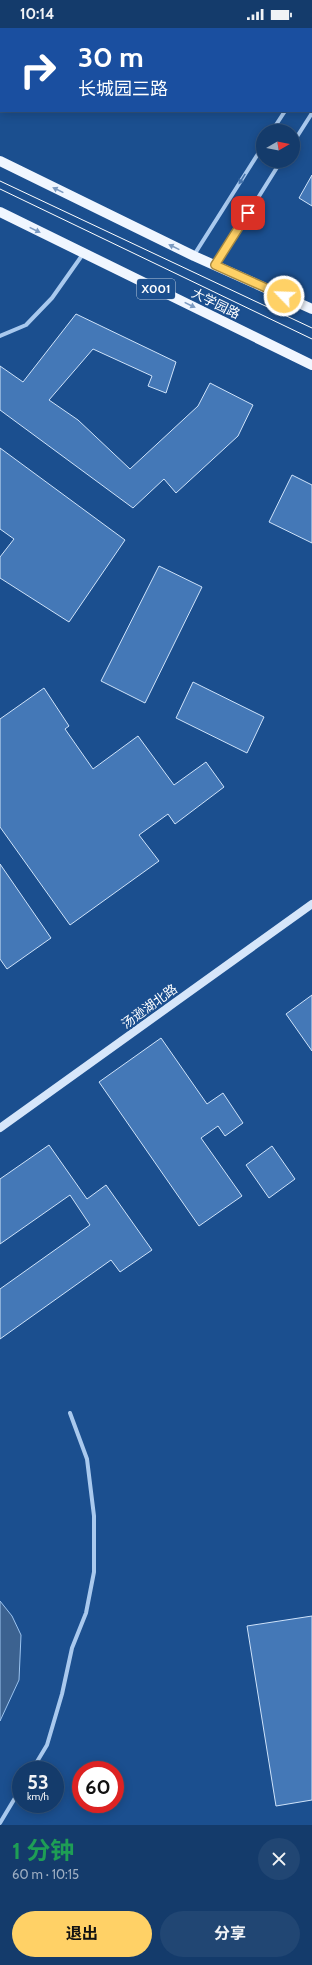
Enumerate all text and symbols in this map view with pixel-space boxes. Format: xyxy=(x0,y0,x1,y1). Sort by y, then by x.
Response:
text: 10:14 xyxy=(20,5,54,23)
text: 30 m xyxy=(78,40,144,74)
icon: right xyxy=(12,44,64,96)
text: 长城园三路 xyxy=(78,78,168,100)
north arrow xyxy=(256,124,300,168)
map controls xyxy=(256,124,300,168)
one-way arrow xyxy=(239,173,246,185)
one-way arrow xyxy=(52,187,63,193)
pin xyxy=(231,196,265,230)
icon: arrive xyxy=(237,202,259,224)
one-way arrow xyxy=(29,226,41,233)
one-way arrow xyxy=(169,244,180,250)
position arrow xyxy=(263,275,305,317)
road number: X001 xyxy=(137,279,175,299)
street label: 大学园路 xyxy=(189,284,243,322)
one-way arrow xyxy=(184,302,195,308)
street label: 汤逊湖北路 xyxy=(118,980,180,1032)
speed limit sign: 60 xyxy=(72,1761,124,1813)
text: 53 xyxy=(27,1770,49,1794)
text: km/h xyxy=(27,1790,49,1803)
text: 1 分钟 xyxy=(12,1836,74,1865)
button: close xyxy=(258,1838,300,1880)
text: 60 m · 10:15 xyxy=(12,1866,79,1882)
button: 退出 xyxy=(12,1911,152,1957)
button: 分享 xyxy=(160,1911,300,1957)

